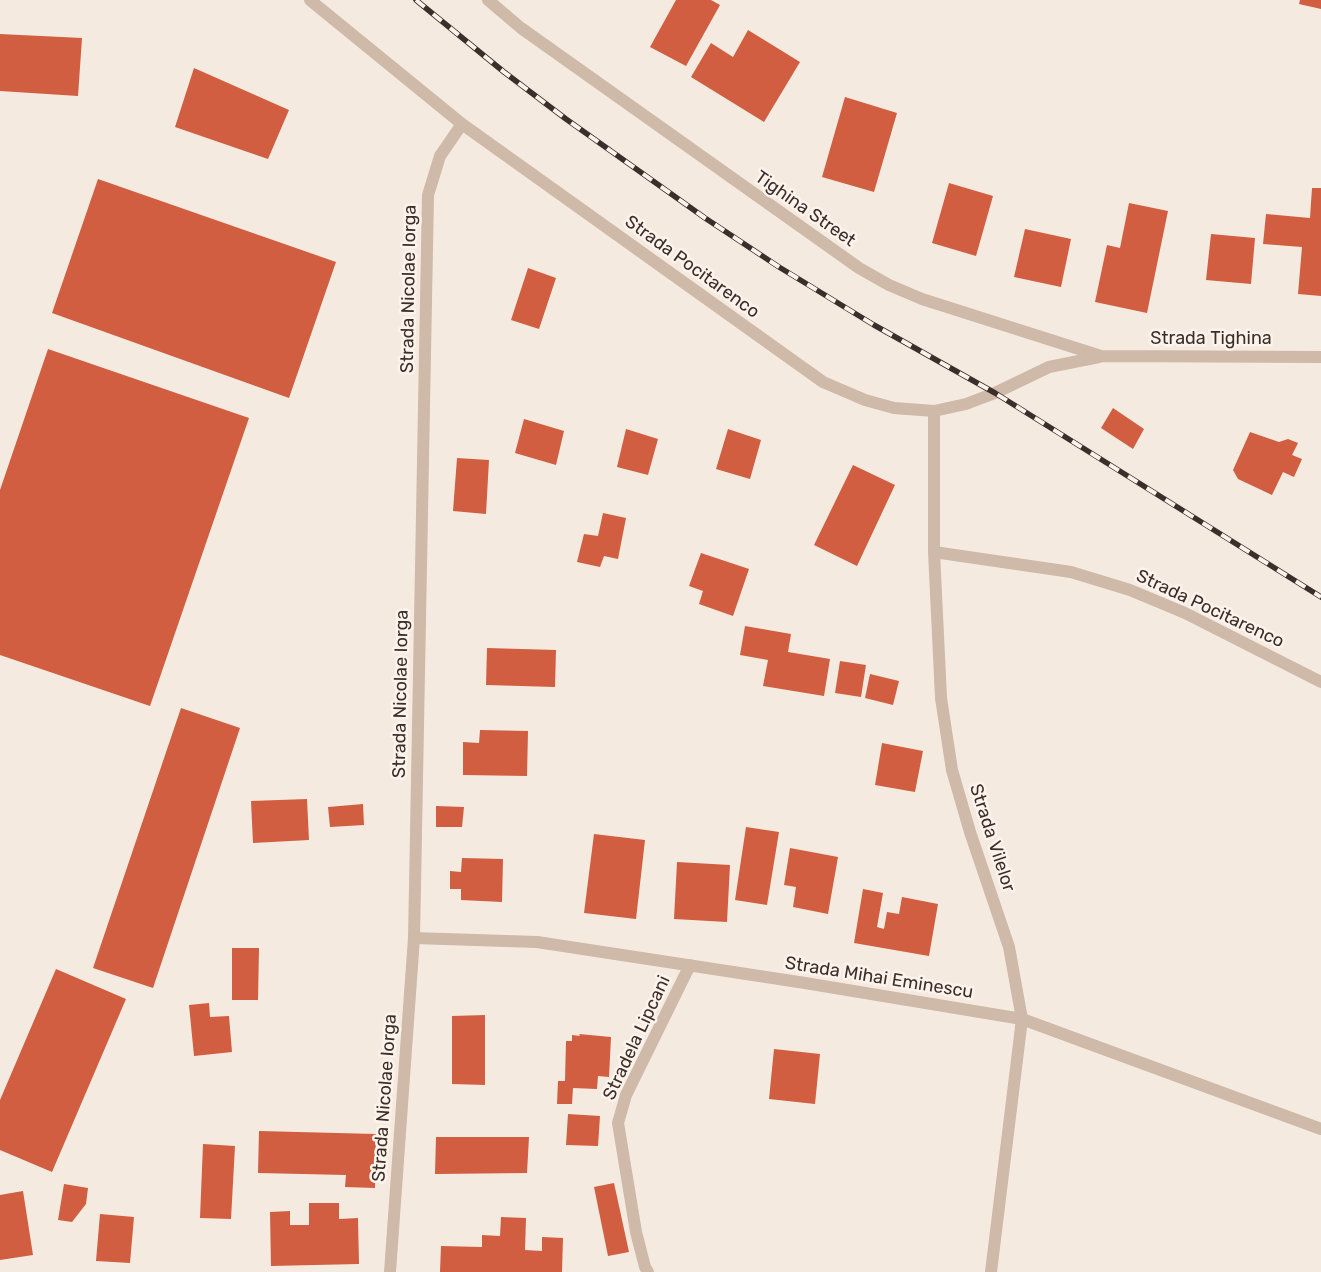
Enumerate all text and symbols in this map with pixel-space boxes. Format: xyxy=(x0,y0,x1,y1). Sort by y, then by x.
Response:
street label: Tighina Street xyxy=(750,166,860,252)
street label: Strada Nicolae Iorga xyxy=(397,205,421,373)
street label: Strada Pocitarenco xyxy=(621,211,763,323)
street label: Strada Tighina xyxy=(1150,328,1272,350)
street label: Strada Pocitarenco xyxy=(1133,565,1287,653)
street label: Strada Nicolae Iorga xyxy=(389,610,413,778)
street label: Strada Vilelor xyxy=(964,781,1020,895)
street label: Strada Mihai Eminescu xyxy=(783,952,975,1004)
street label: Stradela Lipcani xyxy=(599,972,675,1104)
street label: Strada Nicolae Iorga xyxy=(368,1013,402,1183)

